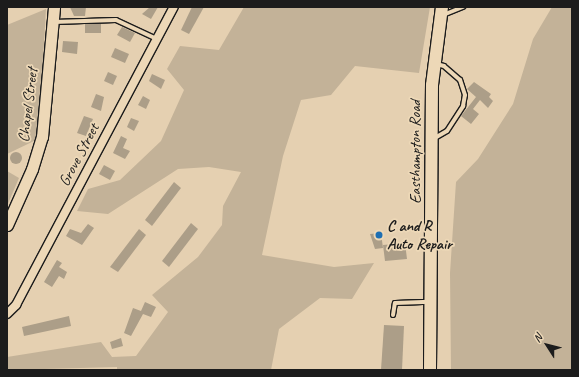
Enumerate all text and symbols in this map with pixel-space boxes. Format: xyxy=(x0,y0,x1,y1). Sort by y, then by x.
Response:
street label: Chapel Street xyxy=(14,67,42,143)
street label: Easthampton Road xyxy=(405,100,425,204)
street label: Grove Street xyxy=(54,120,104,190)
place label: C and R Auto Repair xyxy=(387,216,451,254)
marker: C and R Auto Repair xyxy=(374,230,384,240)
north arrow xyxy=(527,325,567,365)
text: N xyxy=(530,331,545,345)

